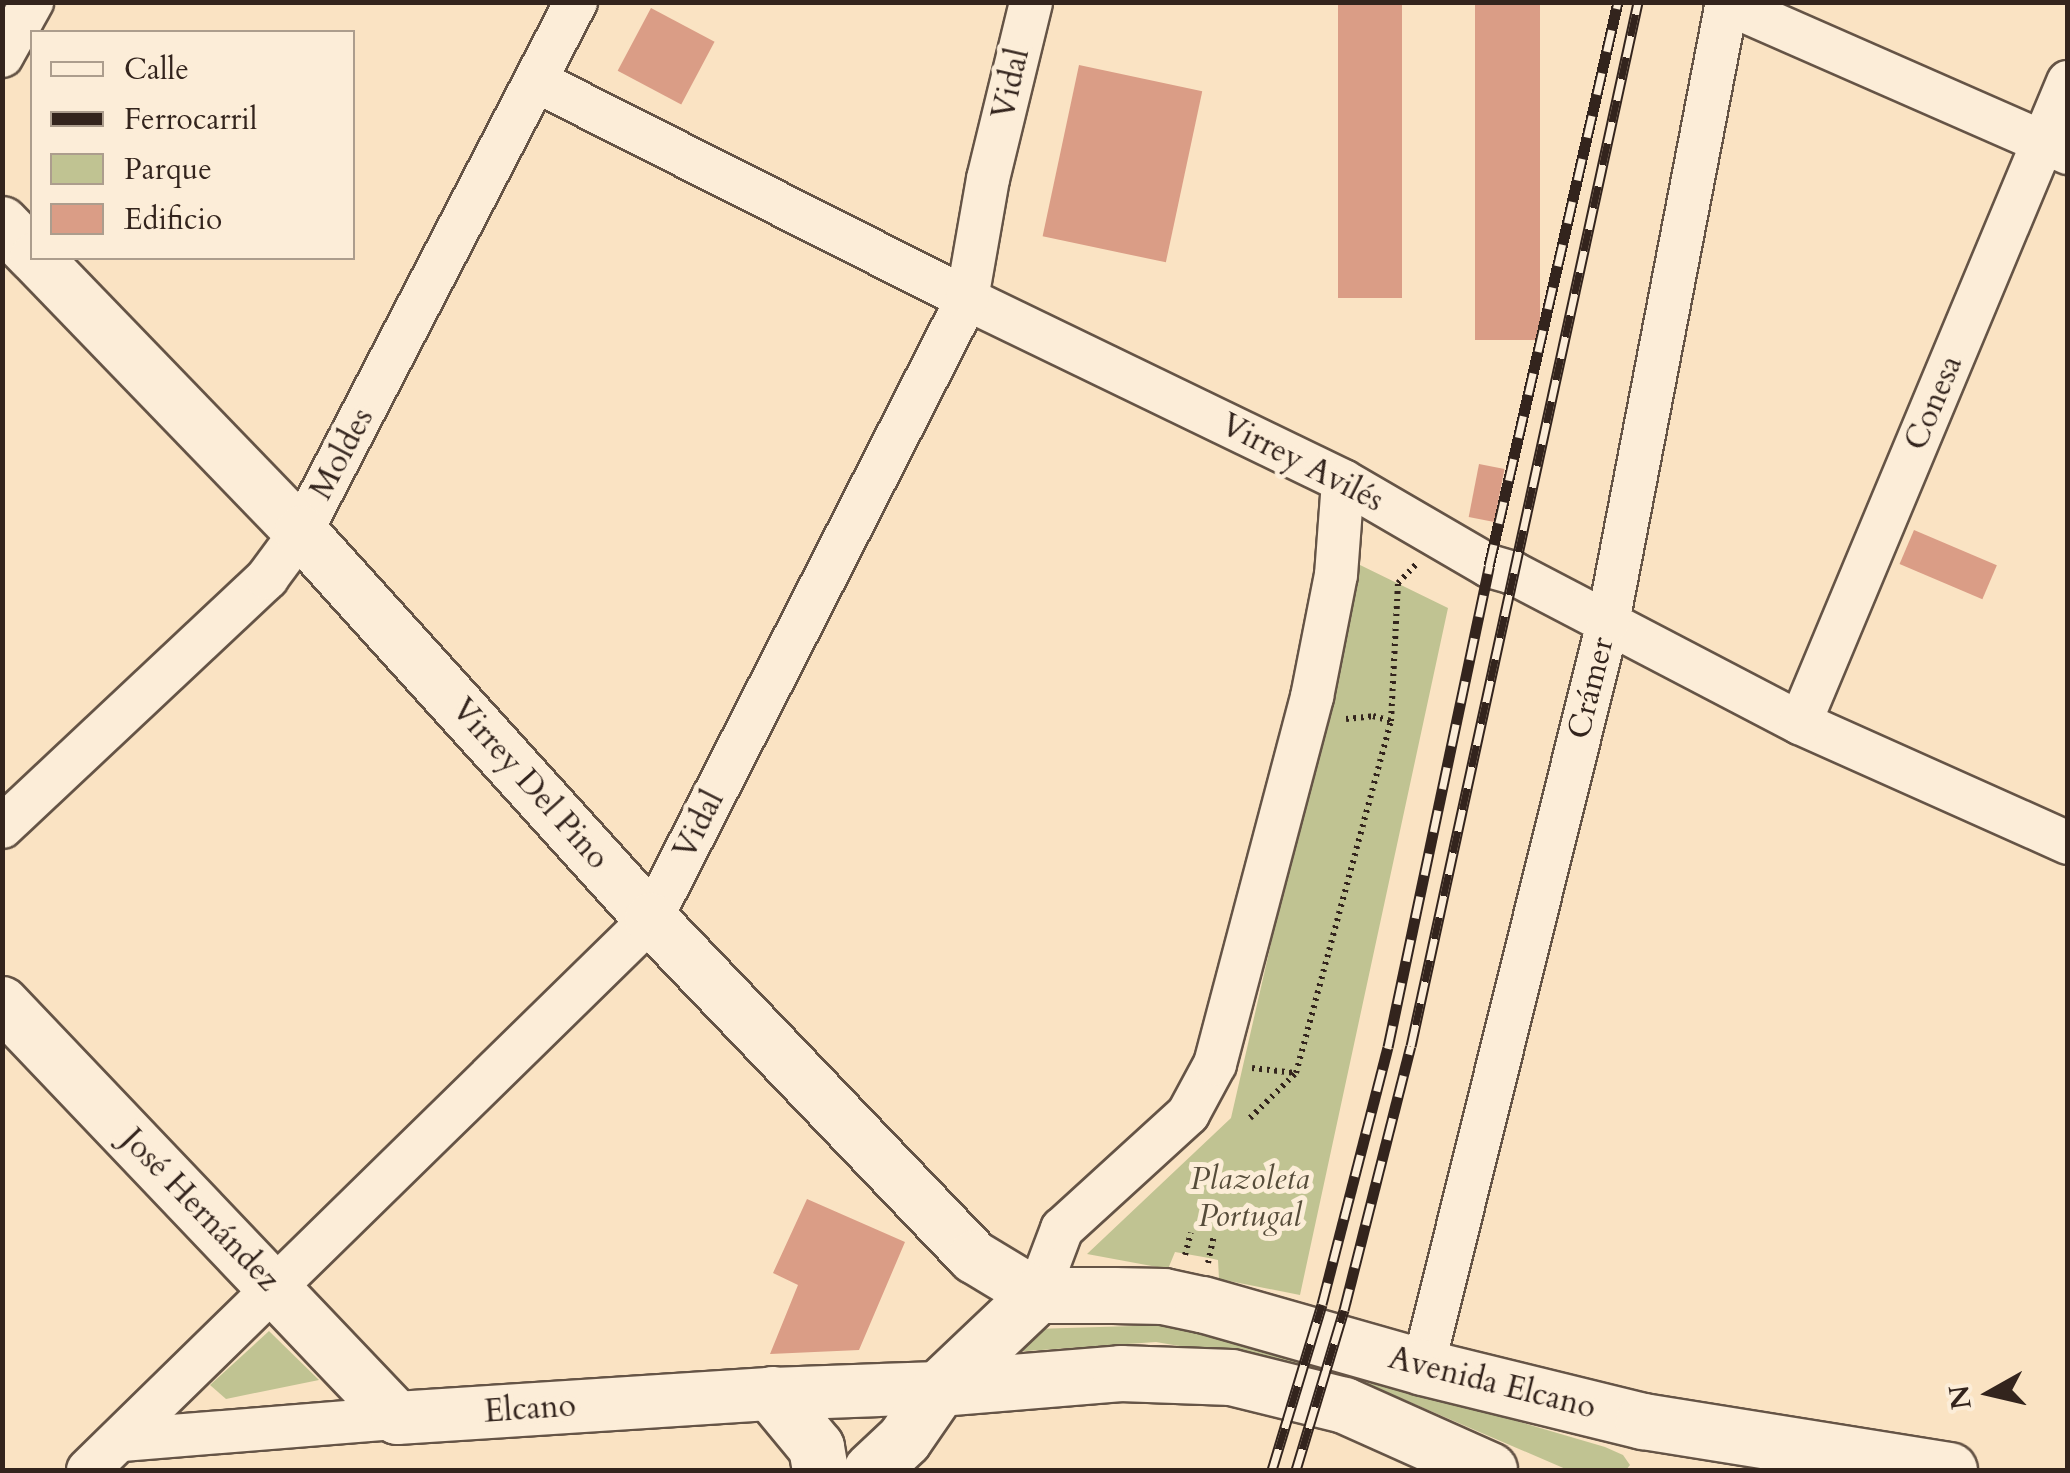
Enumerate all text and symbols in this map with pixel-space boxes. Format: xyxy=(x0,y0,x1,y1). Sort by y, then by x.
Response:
legend xyxy=(30,30,355,260)
street label: Vidal xyxy=(984,45,1038,123)
text: Calle xyxy=(124,49,189,90)
text: Ferrocarril xyxy=(124,99,257,140)
text: Parque xyxy=(124,149,212,190)
text: Edificio xyxy=(124,199,222,240)
street label: Conesa xyxy=(1897,350,1971,456)
street label: Moldes xyxy=(302,402,382,506)
street label: Virrey Avilés xyxy=(1214,406,1390,520)
street label: Crámer xyxy=(1560,633,1622,743)
street label: Virrey Del Pino xyxy=(443,691,617,877)
street label: Vidal xyxy=(666,784,732,866)
street label: José Hernández xyxy=(113,1121,287,1299)
park label: Plazoleta Portugal xyxy=(1190,1161,1310,1236)
street label: Avenida Elcano xyxy=(1385,1339,1599,1427)
north arrow xyxy=(1940,1343,2040,1443)
text: N xyxy=(1940,1383,1981,1412)
street label: Elcano xyxy=(483,1387,577,1431)

